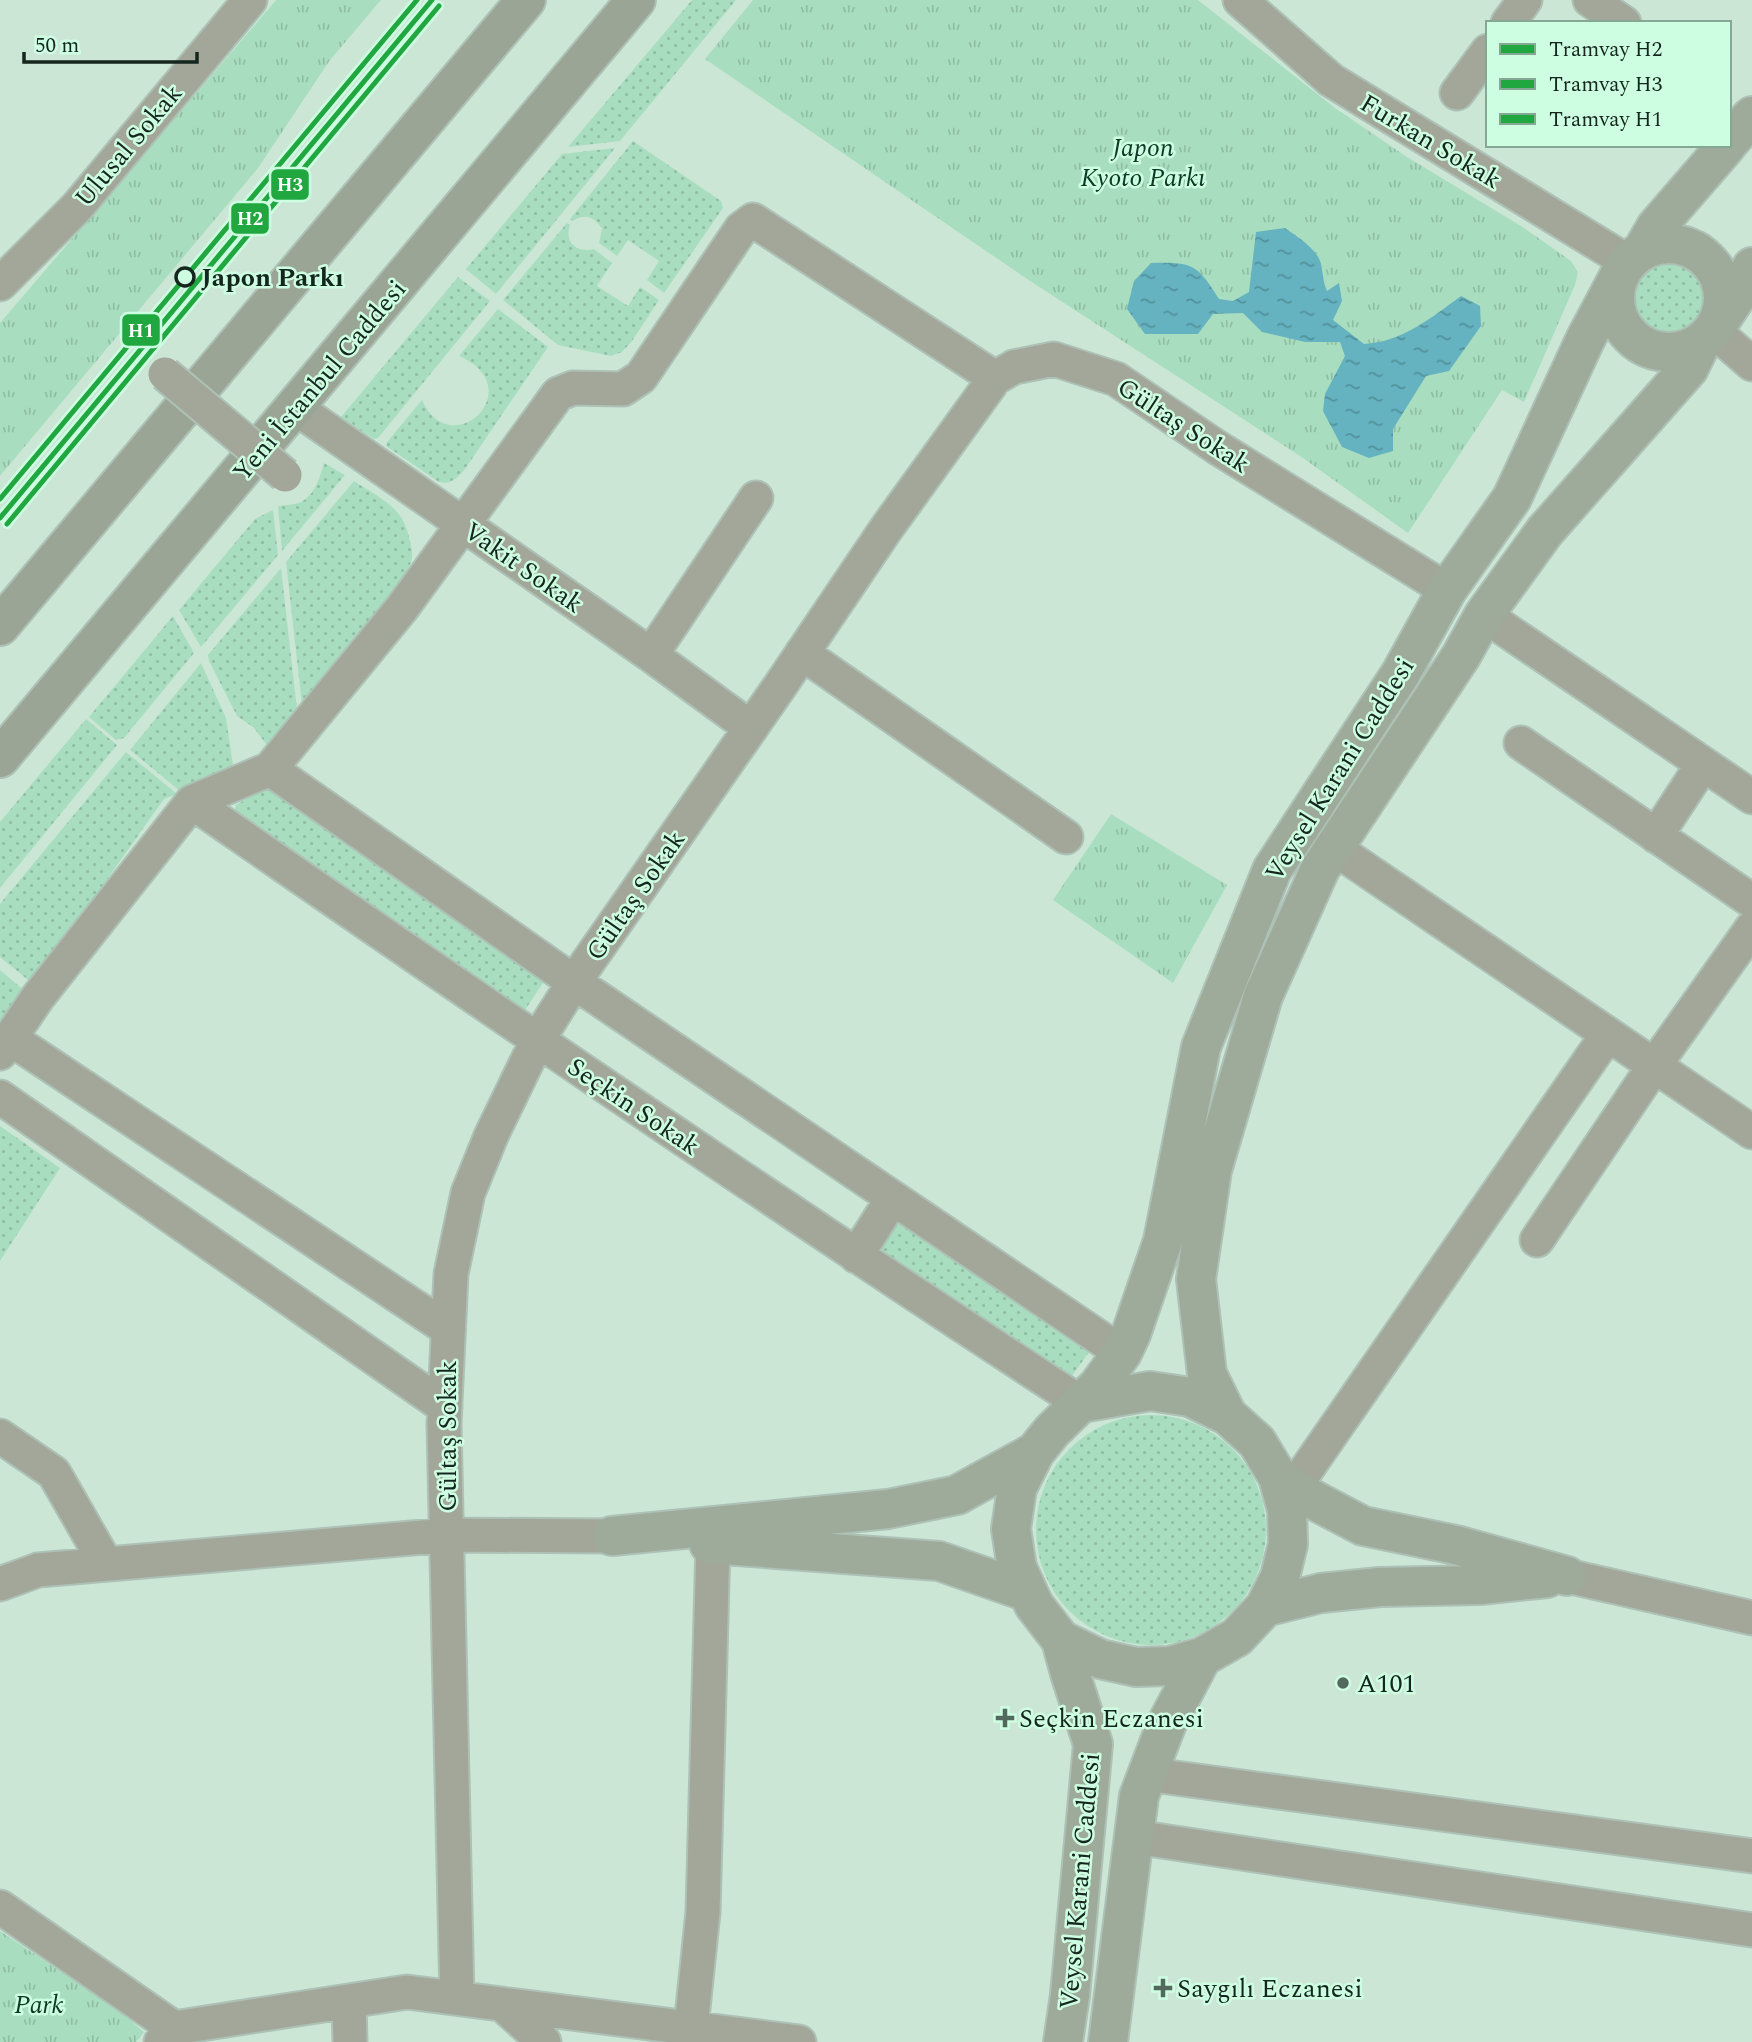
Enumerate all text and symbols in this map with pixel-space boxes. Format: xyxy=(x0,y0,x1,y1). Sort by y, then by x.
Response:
scale bar xyxy=(24,21,198,65)
legend xyxy=(1486,21,1731,147)
text: 50 m xyxy=(35,30,79,62)
text: Tramvay H2 xyxy=(1549,34,1662,66)
text: Tramvay H3 xyxy=(1549,69,1663,101)
street label: Ulusal Sokak xyxy=(65,75,192,216)
street label: Furkan Sokak xyxy=(1352,84,1509,200)
text: Tramvay H1 xyxy=(1549,104,1662,136)
park label: Japon Kyoto Parkı xyxy=(1080,128,1206,198)
line badge: H3 xyxy=(270,168,310,201)
text: H3 xyxy=(277,171,304,200)
line badge: H2 xyxy=(230,202,270,235)
text: H2 xyxy=(237,205,263,234)
place label: Japon Parkı xyxy=(201,258,344,298)
marker: Japon Parkı xyxy=(175,267,195,287)
street label: Yeni İstanbul Caddesi xyxy=(223,271,416,490)
line badge: H1 xyxy=(121,313,161,347)
text: H1 xyxy=(128,317,154,346)
street label: Gültaş Sokak xyxy=(1109,368,1258,484)
street label: Vakit Sokak xyxy=(455,512,591,624)
street label: Veysel Karani Caddesi xyxy=(1255,650,1425,889)
street label: Gültaş Sokak xyxy=(576,822,696,969)
street label: Seçkin Sokak xyxy=(559,1048,708,1166)
street label: Gültaş Sokak xyxy=(428,1360,468,1512)
place label: A101 xyxy=(1357,1664,1416,1704)
marker: A101 xyxy=(1335,1675,1351,1691)
place label: Seçkin Eczanesi xyxy=(1019,1699,1204,1739)
marker: Seçkin Eczanesi xyxy=(997,1710,1013,1726)
street label: Veysel Karani Caddesi xyxy=(1049,1751,1111,2011)
place label: Saygılı Eczanesi xyxy=(1177,1969,1363,2009)
marker: Saygılı Eczanesi xyxy=(1155,1980,1171,1996)
park label: Park xyxy=(14,1985,64,2025)

